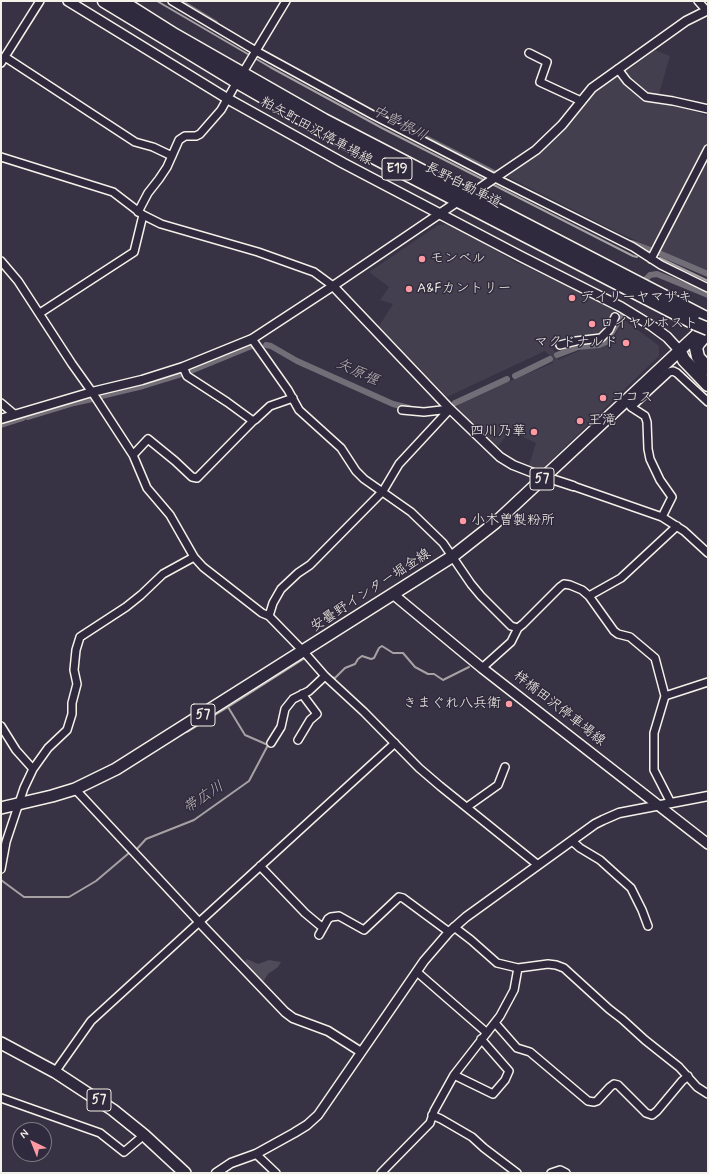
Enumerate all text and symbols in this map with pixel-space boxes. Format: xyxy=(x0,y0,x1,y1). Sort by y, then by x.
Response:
street label: 粕矢町田沢停車場線 xyxy=(257,94,375,170)
water label: 中曽根川 xyxy=(368,102,430,146)
road number: E19 xyxy=(382,158,412,180)
street label: 長野自動車道 xyxy=(422,159,504,213)
place label: モンベル xyxy=(430,251,486,267)
marker: モンベル xyxy=(417,254,427,264)
place label: A&Fカントリー xyxy=(417,281,512,297)
marker: A&Fカントリー xyxy=(404,284,414,294)
place label: デイリーヤマザキ xyxy=(580,290,692,306)
marker: デイリーヤマザキ xyxy=(567,293,577,303)
place label: ロイヤルホスト xyxy=(600,316,698,332)
marker: ロイヤルホスト xyxy=(587,319,597,329)
place label: マクドナルド xyxy=(534,335,618,351)
marker: マクドナルド xyxy=(621,338,631,348)
water label: 矢原堰 xyxy=(333,355,381,391)
place label: ココス xyxy=(611,390,653,406)
marker: ココス xyxy=(598,393,608,403)
place label: 王滝 xyxy=(588,413,616,429)
marker: 王滝 xyxy=(575,416,585,426)
place label: 四川乃華 xyxy=(470,424,526,440)
marker: 四川乃華 xyxy=(529,427,539,437)
road number: 57 xyxy=(530,468,554,490)
place label: 小木曽製粉所 xyxy=(471,513,555,529)
marker: 小木曽製粉所 xyxy=(458,516,468,526)
street label: 安曇野インター堀金線 xyxy=(308,546,434,636)
street label: 梓橋田沢停車場線 xyxy=(510,668,608,750)
place label: きまぐれ八兵衛 xyxy=(403,696,501,712)
marker: きまぐれ八兵衛 xyxy=(504,699,514,709)
road number: 57 xyxy=(191,704,215,726)
water label: 帯広川 xyxy=(180,778,228,818)
road number: 57 xyxy=(87,1089,111,1111)
north arrow xyxy=(12,1122,52,1162)
text: N xyxy=(17,1126,32,1142)

